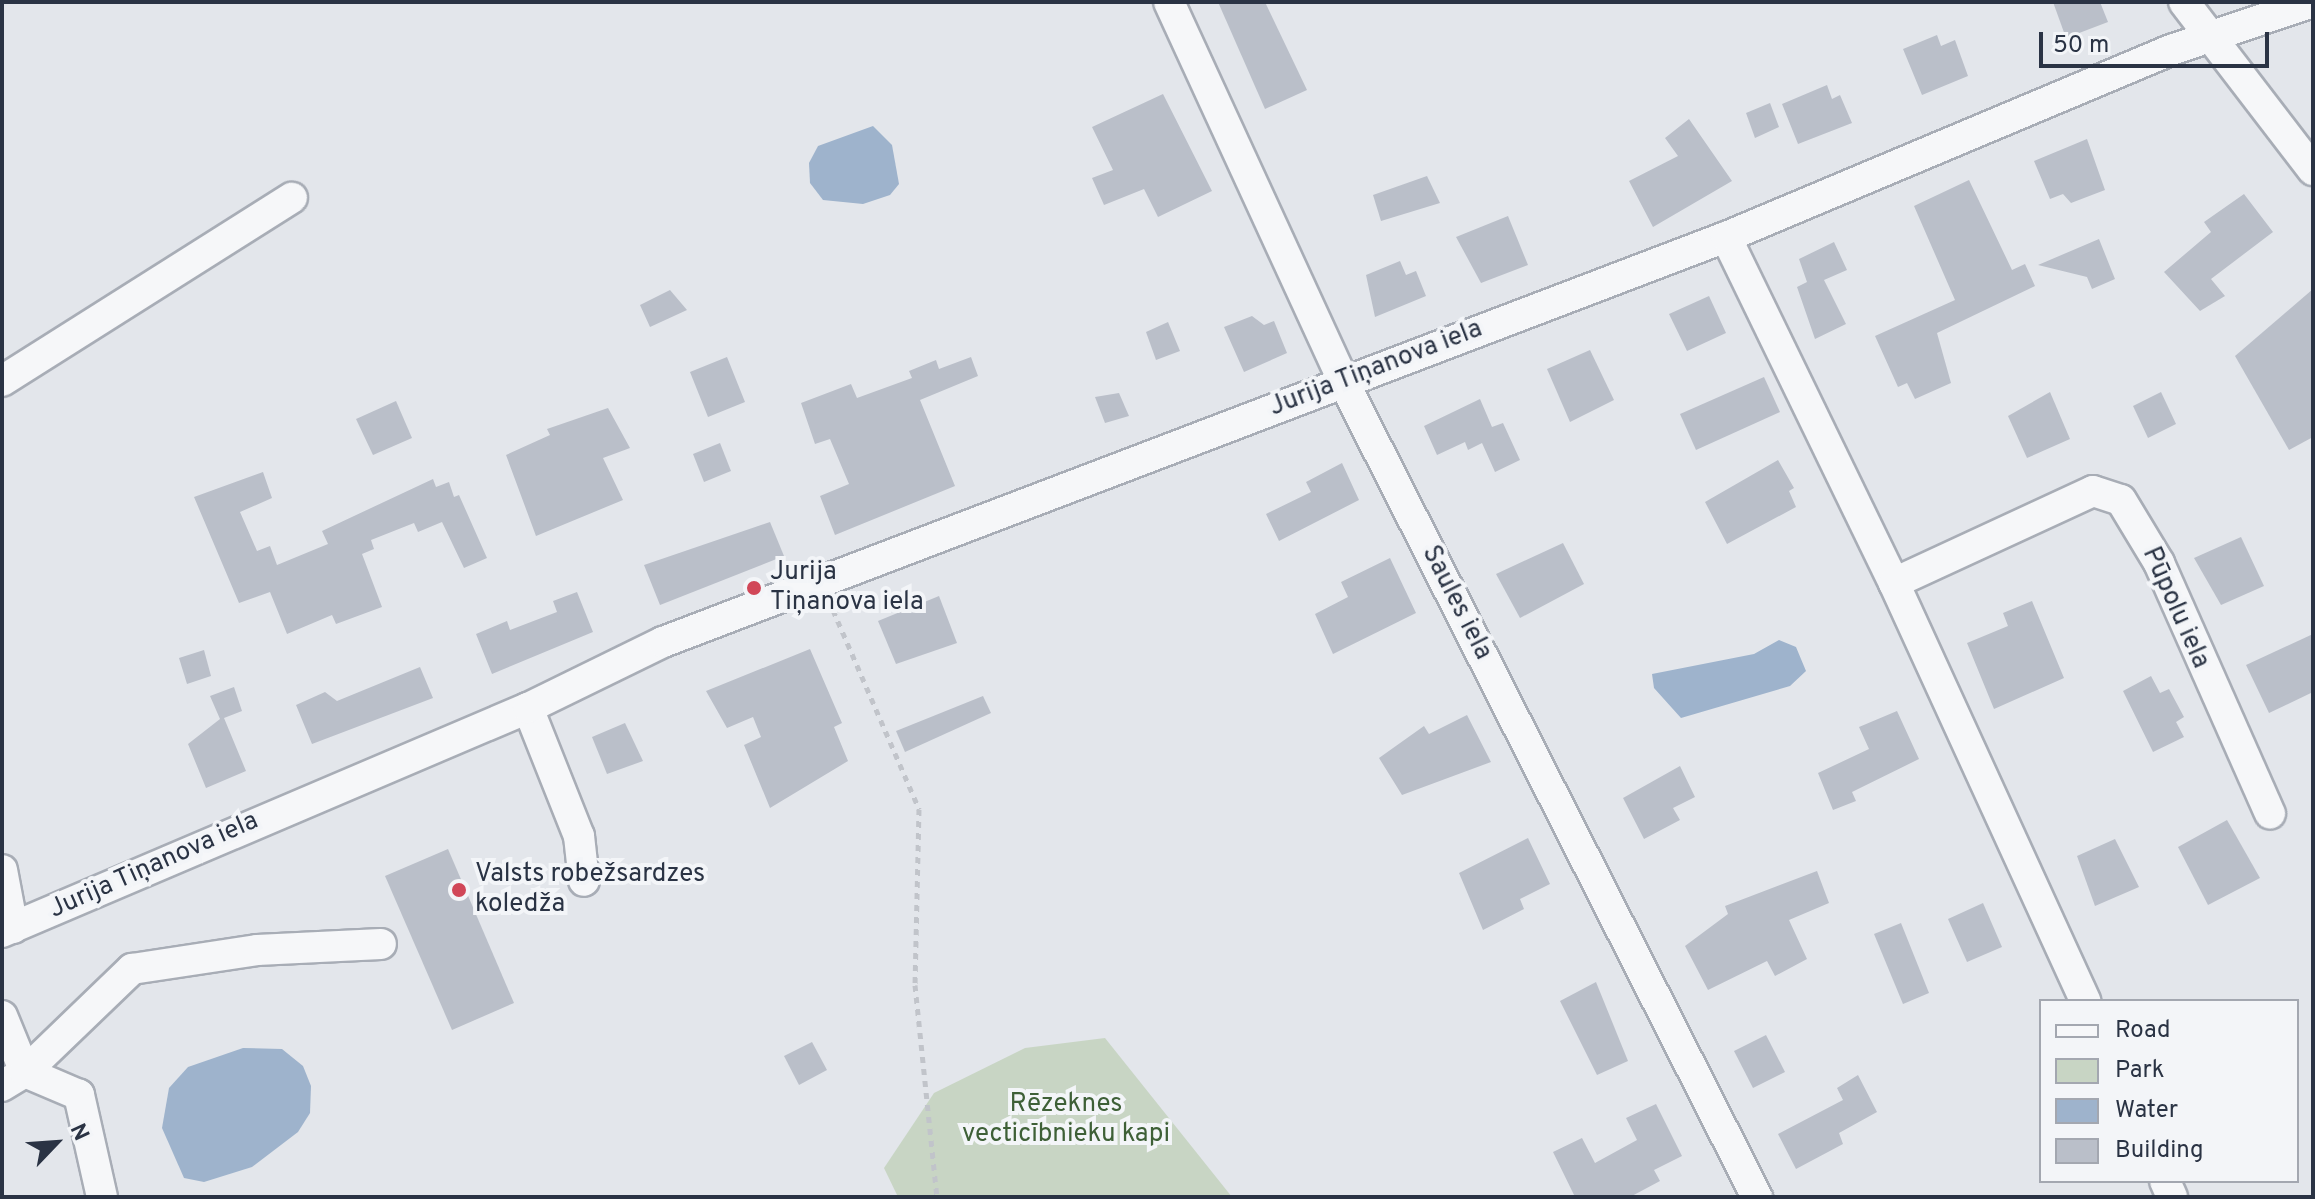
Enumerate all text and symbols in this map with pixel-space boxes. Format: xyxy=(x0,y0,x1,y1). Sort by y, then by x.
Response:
scale bar xyxy=(2043,16,2273,66)
text: 50 m xyxy=(2053,31,2109,61)
street label: Jurija Tiņanova iela xyxy=(1265,314,1487,424)
street label: Saules iela xyxy=(1414,541,1498,665)
street label: Pūpolu iela xyxy=(2134,543,2216,673)
place label: Jurija Tiņanova iela xyxy=(770,557,924,618)
marker: Jurija Tiņanova iela xyxy=(745,579,763,597)
street label: Jurija Tiņanova iela xyxy=(44,806,264,926)
place label: Valsts robežsardzes koledža xyxy=(475,859,705,920)
marker: Valsts robežsardzes koledža xyxy=(450,881,468,899)
legend xyxy=(2039,999,2299,1183)
text: Road xyxy=(2115,1016,2171,1046)
text: Park xyxy=(2115,1056,2165,1086)
park label: Rēzeknes vecticībnieku kapi xyxy=(962,1089,1170,1150)
text: Water xyxy=(2115,1096,2178,1126)
north arrow xyxy=(16,1103,96,1183)
text: N xyxy=(63,1120,94,1146)
text: Building xyxy=(2115,1136,2204,1166)

